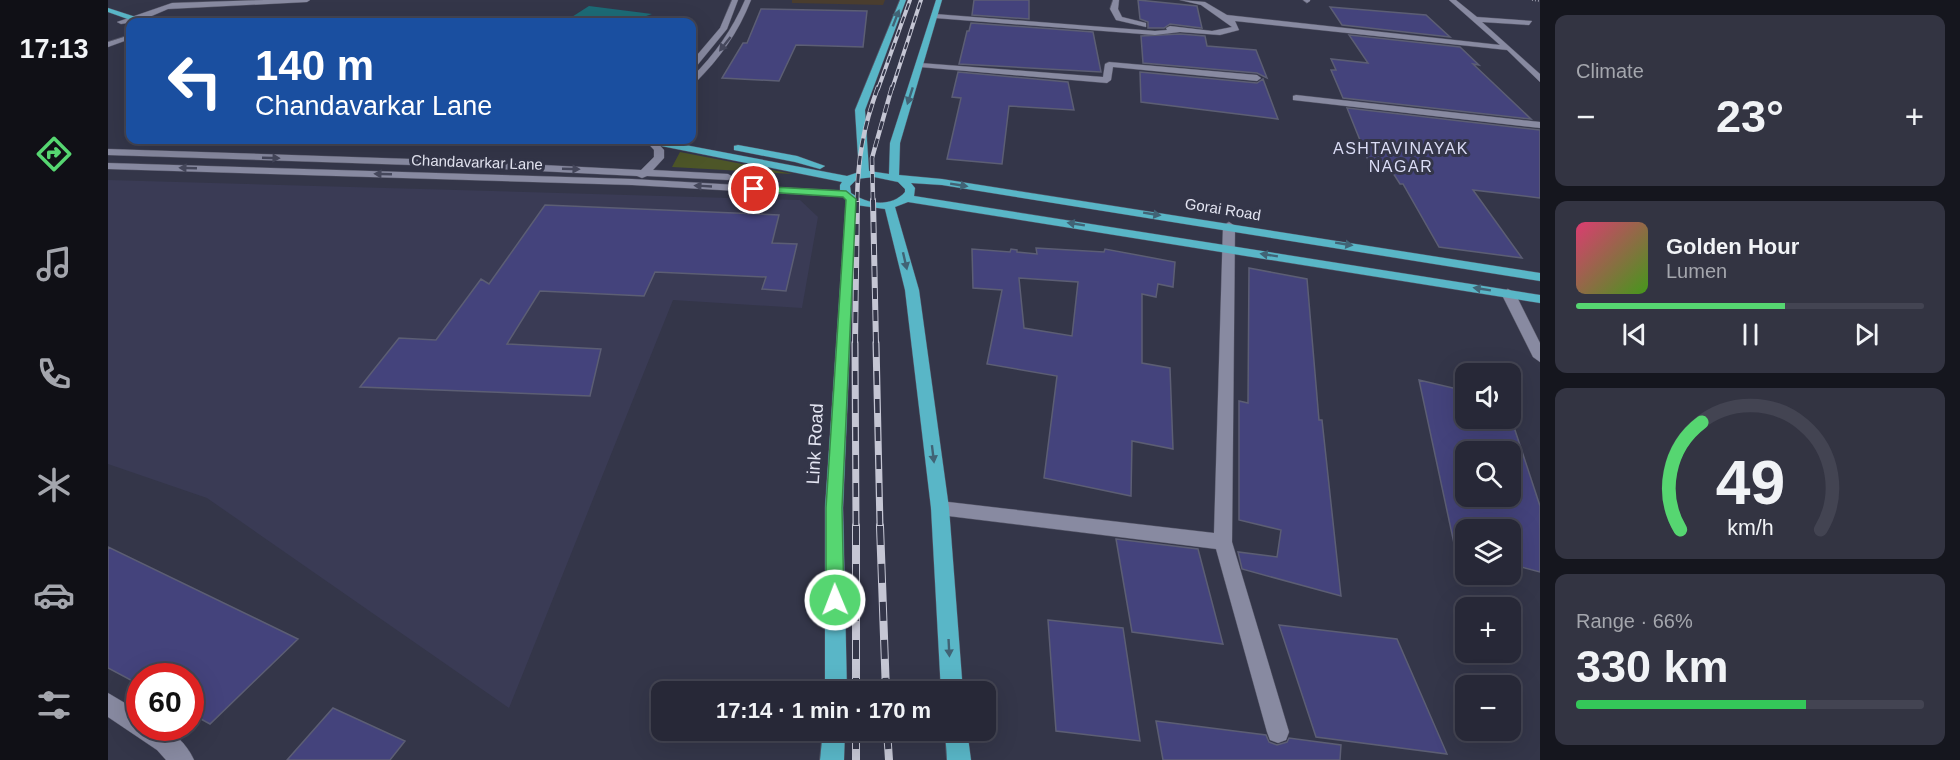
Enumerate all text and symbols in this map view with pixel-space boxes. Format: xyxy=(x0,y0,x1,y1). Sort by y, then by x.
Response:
one-way arrow xyxy=(892,9,902,27)
text: 17:13 xyxy=(19,34,89,64)
one-way arrow xyxy=(719,36,732,52)
icon: left xyxy=(156,42,234,120)
text: 140 m xyxy=(255,42,374,89)
text: Climate xyxy=(1576,60,1644,82)
one-way arrow xyxy=(905,87,914,105)
text: Chandavarkar Lane xyxy=(255,91,492,121)
text: 23° xyxy=(1716,91,1784,142)
text: − xyxy=(1576,98,1595,135)
text: + xyxy=(1905,98,1924,135)
icon: directions xyxy=(33,133,75,175)
district label: ASHTAVINAYAK NAGAR xyxy=(1333,140,1469,175)
street label: Chandavarkar Lane xyxy=(411,151,543,173)
one-way arrow xyxy=(262,153,281,162)
one-way arrow xyxy=(178,163,197,173)
pin xyxy=(728,163,779,214)
one-way arrow xyxy=(562,164,581,173)
one-way arrow xyxy=(373,169,392,178)
icon: arrive xyxy=(737,172,770,205)
one-way arrow xyxy=(949,180,968,189)
one-way arrow xyxy=(694,181,713,191)
street label: Gorai Road xyxy=(1184,195,1262,223)
one-way arrow xyxy=(1142,210,1161,219)
one-way arrow xyxy=(1067,220,1086,229)
text: Golden Hour xyxy=(1666,234,1799,259)
one-way arrow xyxy=(1335,240,1354,249)
icon: music xyxy=(33,243,75,285)
one-way arrow xyxy=(1259,250,1278,259)
one-way arrow xyxy=(901,252,911,270)
text: Lumen xyxy=(1666,260,1727,282)
one-way arrow xyxy=(1473,284,1492,293)
icon: previous xyxy=(1618,318,1651,351)
icon: pause xyxy=(1734,318,1767,351)
icon: next xyxy=(1850,318,1883,351)
icon: phone xyxy=(33,353,75,395)
map controls xyxy=(1455,363,1521,741)
button: sound xyxy=(1455,363,1521,429)
street label: Link Road xyxy=(803,403,827,485)
button: search xyxy=(1455,441,1521,507)
one-way arrow xyxy=(929,445,938,464)
text: 49 xyxy=(1715,448,1785,517)
icon: climate xyxy=(33,464,75,506)
text: km/h xyxy=(1727,517,1773,541)
button: layers xyxy=(1455,519,1521,585)
position arrow xyxy=(803,568,867,632)
icon: car xyxy=(33,574,75,616)
button: + xyxy=(1455,597,1521,663)
text: Range · 66% xyxy=(1576,610,1693,632)
one-way arrow xyxy=(944,639,953,658)
text: 330 km xyxy=(1576,641,1729,692)
speed limit sign: 60 xyxy=(126,663,204,741)
button: − xyxy=(1455,675,1521,741)
icon: filters xyxy=(33,684,75,726)
text: 17:14 · 1 min · 170 m xyxy=(716,698,931,723)

